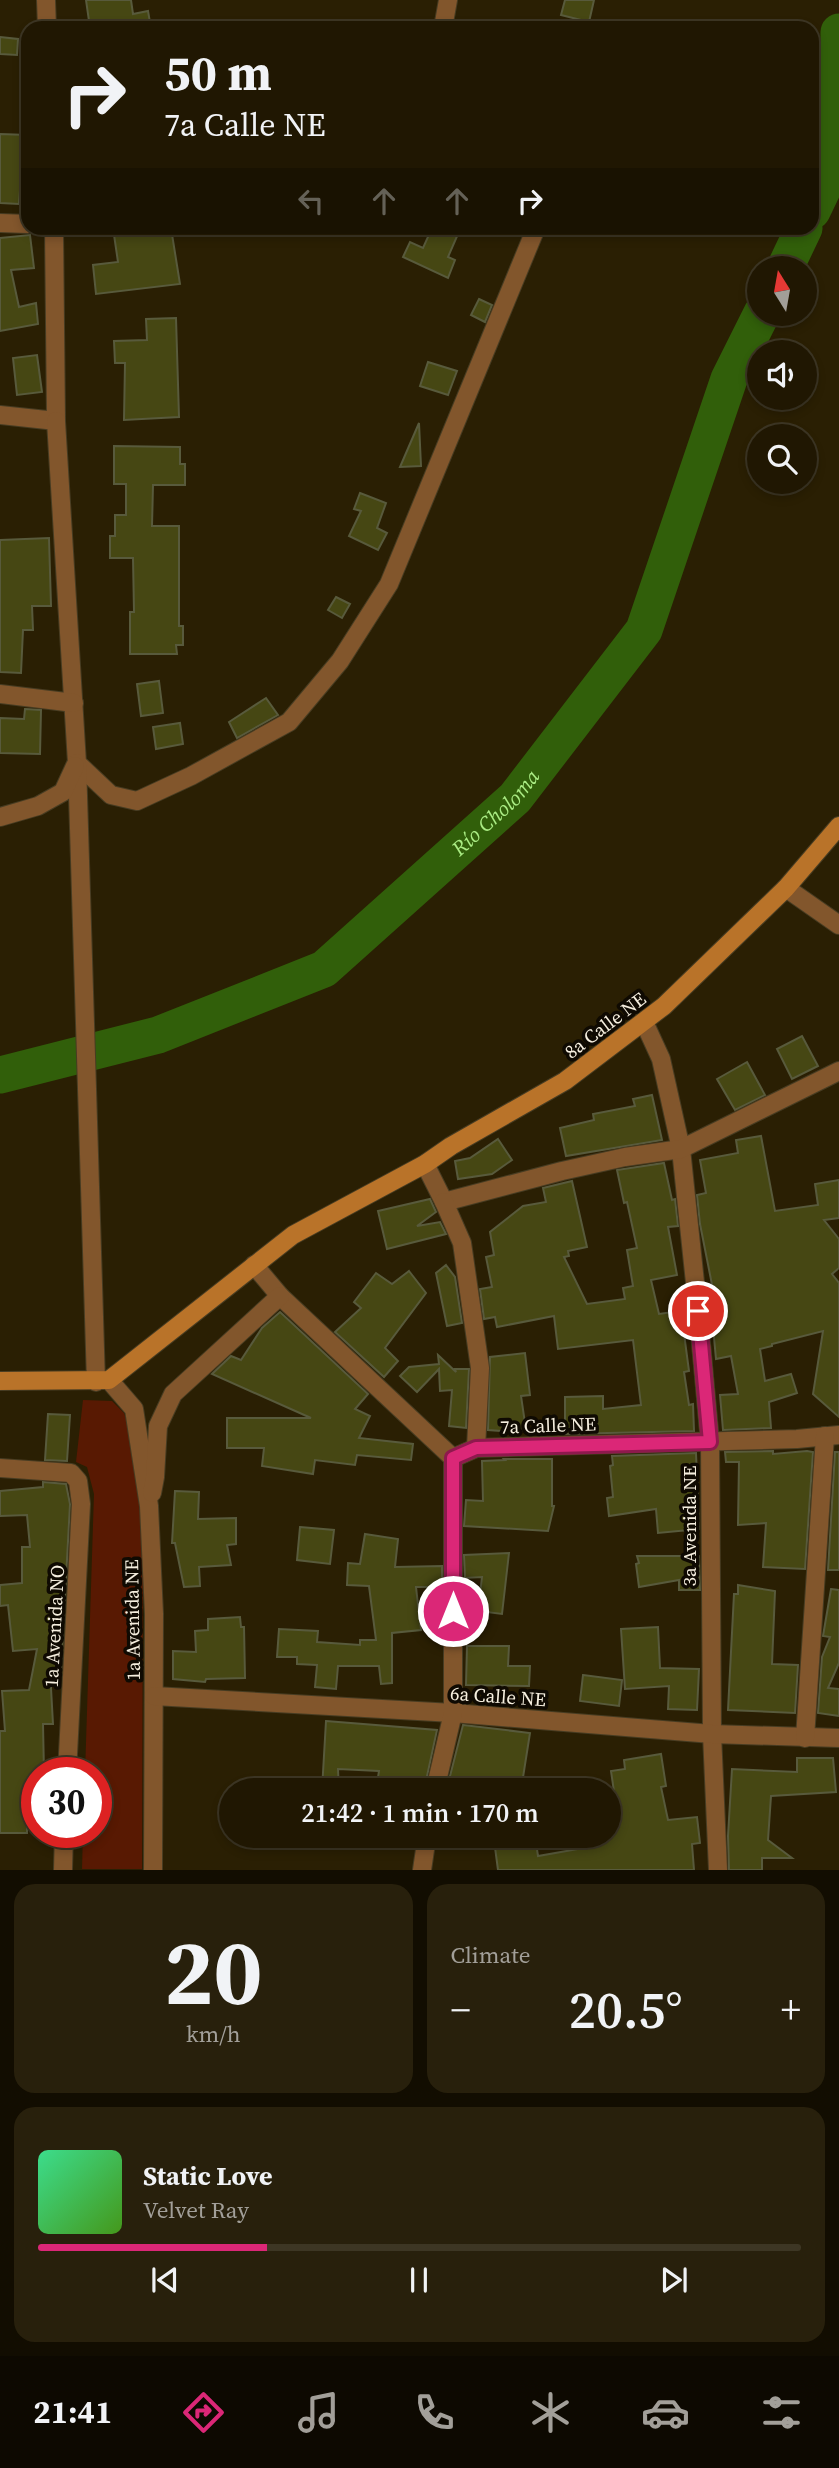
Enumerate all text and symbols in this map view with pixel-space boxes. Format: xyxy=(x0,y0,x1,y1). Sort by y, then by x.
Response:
text: 50 m xyxy=(164,39,272,106)
icon: right xyxy=(49,49,140,140)
text: 7a Calle NE xyxy=(164,103,326,147)
icon: left xyxy=(292,182,330,220)
icon: ahead xyxy=(365,182,403,220)
icon: ahead xyxy=(438,182,476,220)
icon: right xyxy=(511,182,549,220)
north arrow xyxy=(747,256,817,326)
map controls xyxy=(747,256,817,494)
button: sound xyxy=(747,340,817,410)
button: search xyxy=(747,424,817,494)
water label: Río Choloma xyxy=(444,763,546,863)
street label: 8a Calle NE xyxy=(559,986,651,1064)
pin xyxy=(668,1281,728,1341)
icon: arrive xyxy=(679,1292,717,1330)
street label: 7a Calle NE xyxy=(500,1410,596,1440)
street label: 3a Avenida NE xyxy=(676,1465,702,1587)
street label: 1a Avenida NE xyxy=(118,1559,146,1681)
street label: 1a Avenida NO xyxy=(38,1564,70,1688)
position arrow xyxy=(416,1574,490,1648)
street label: 6a Calle NE xyxy=(449,1680,547,1712)
speed limit sign: 30 xyxy=(21,1757,112,1848)
text: 21:42 · 1 min · 170 m xyxy=(301,1795,539,1831)
text: 20 xyxy=(164,1910,263,2034)
text: Climate xyxy=(451,1939,530,1971)
text: 20.5° xyxy=(569,1974,683,2045)
text: − xyxy=(451,1984,471,2036)
text: + xyxy=(781,1984,801,2036)
text: km/h xyxy=(186,2018,241,2050)
text: Static Love xyxy=(143,2158,272,2194)
text: Velvet Ray xyxy=(143,2194,249,2226)
icon: previous xyxy=(146,2261,184,2299)
icon: pause xyxy=(400,2261,438,2299)
icon: next xyxy=(655,2261,693,2299)
icon: directions xyxy=(179,2388,228,2437)
icon: music xyxy=(294,2388,343,2437)
icon: phone xyxy=(410,2388,459,2437)
icon: climate xyxy=(526,2388,575,2437)
icon: car xyxy=(641,2388,690,2437)
icon: filters xyxy=(757,2388,806,2437)
text: 21:41 xyxy=(33,2390,112,2434)

